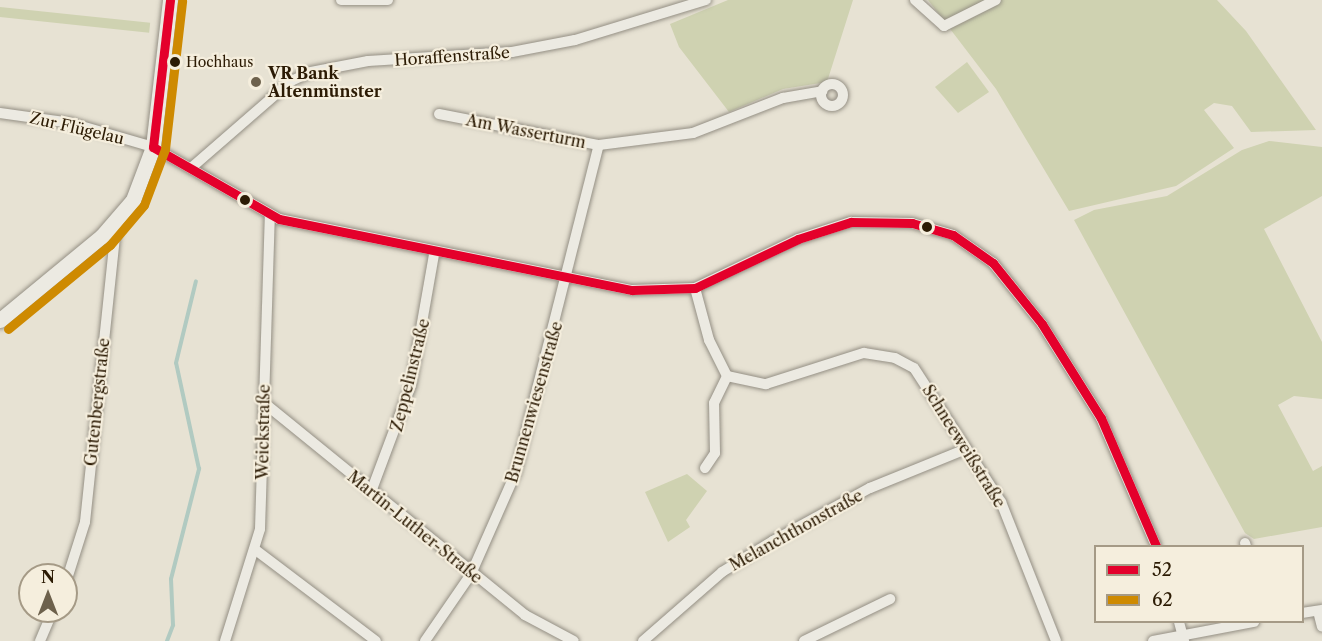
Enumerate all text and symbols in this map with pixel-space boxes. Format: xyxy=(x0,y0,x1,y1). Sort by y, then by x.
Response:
street label: Horaffenstraße xyxy=(394,42,510,70)
place label: Hochhaus xyxy=(186,54,253,70)
marker: Hochhaus xyxy=(169,56,181,68)
place label: VR Bank Altenmünster xyxy=(268,63,382,101)
marker: VR Bank Altenmünster xyxy=(249,75,263,89)
street label: Zur Flügelau xyxy=(28,108,126,148)
street label: Am Wasserturm xyxy=(464,110,588,152)
unlabelled marker xyxy=(239,194,251,206)
unlabelled marker xyxy=(921,221,933,233)
street label: Zeppelinstraße xyxy=(387,316,433,434)
street label: Brunnenwiesenstraße xyxy=(502,319,566,485)
street label: Gutenbergstraße xyxy=(81,337,113,467)
street label: Schneeweißstraße xyxy=(918,381,1010,511)
street label: Weickstraße xyxy=(253,384,273,480)
street label: Martin-Luther-Straße xyxy=(344,467,486,587)
street label: Melanchthonstraße xyxy=(726,485,866,575)
legend xyxy=(1094,545,1304,623)
text: 52 xyxy=(1152,559,1172,581)
north arrow xyxy=(18,563,78,623)
text: N xyxy=(41,567,55,587)
text: 62 xyxy=(1152,589,1173,611)

